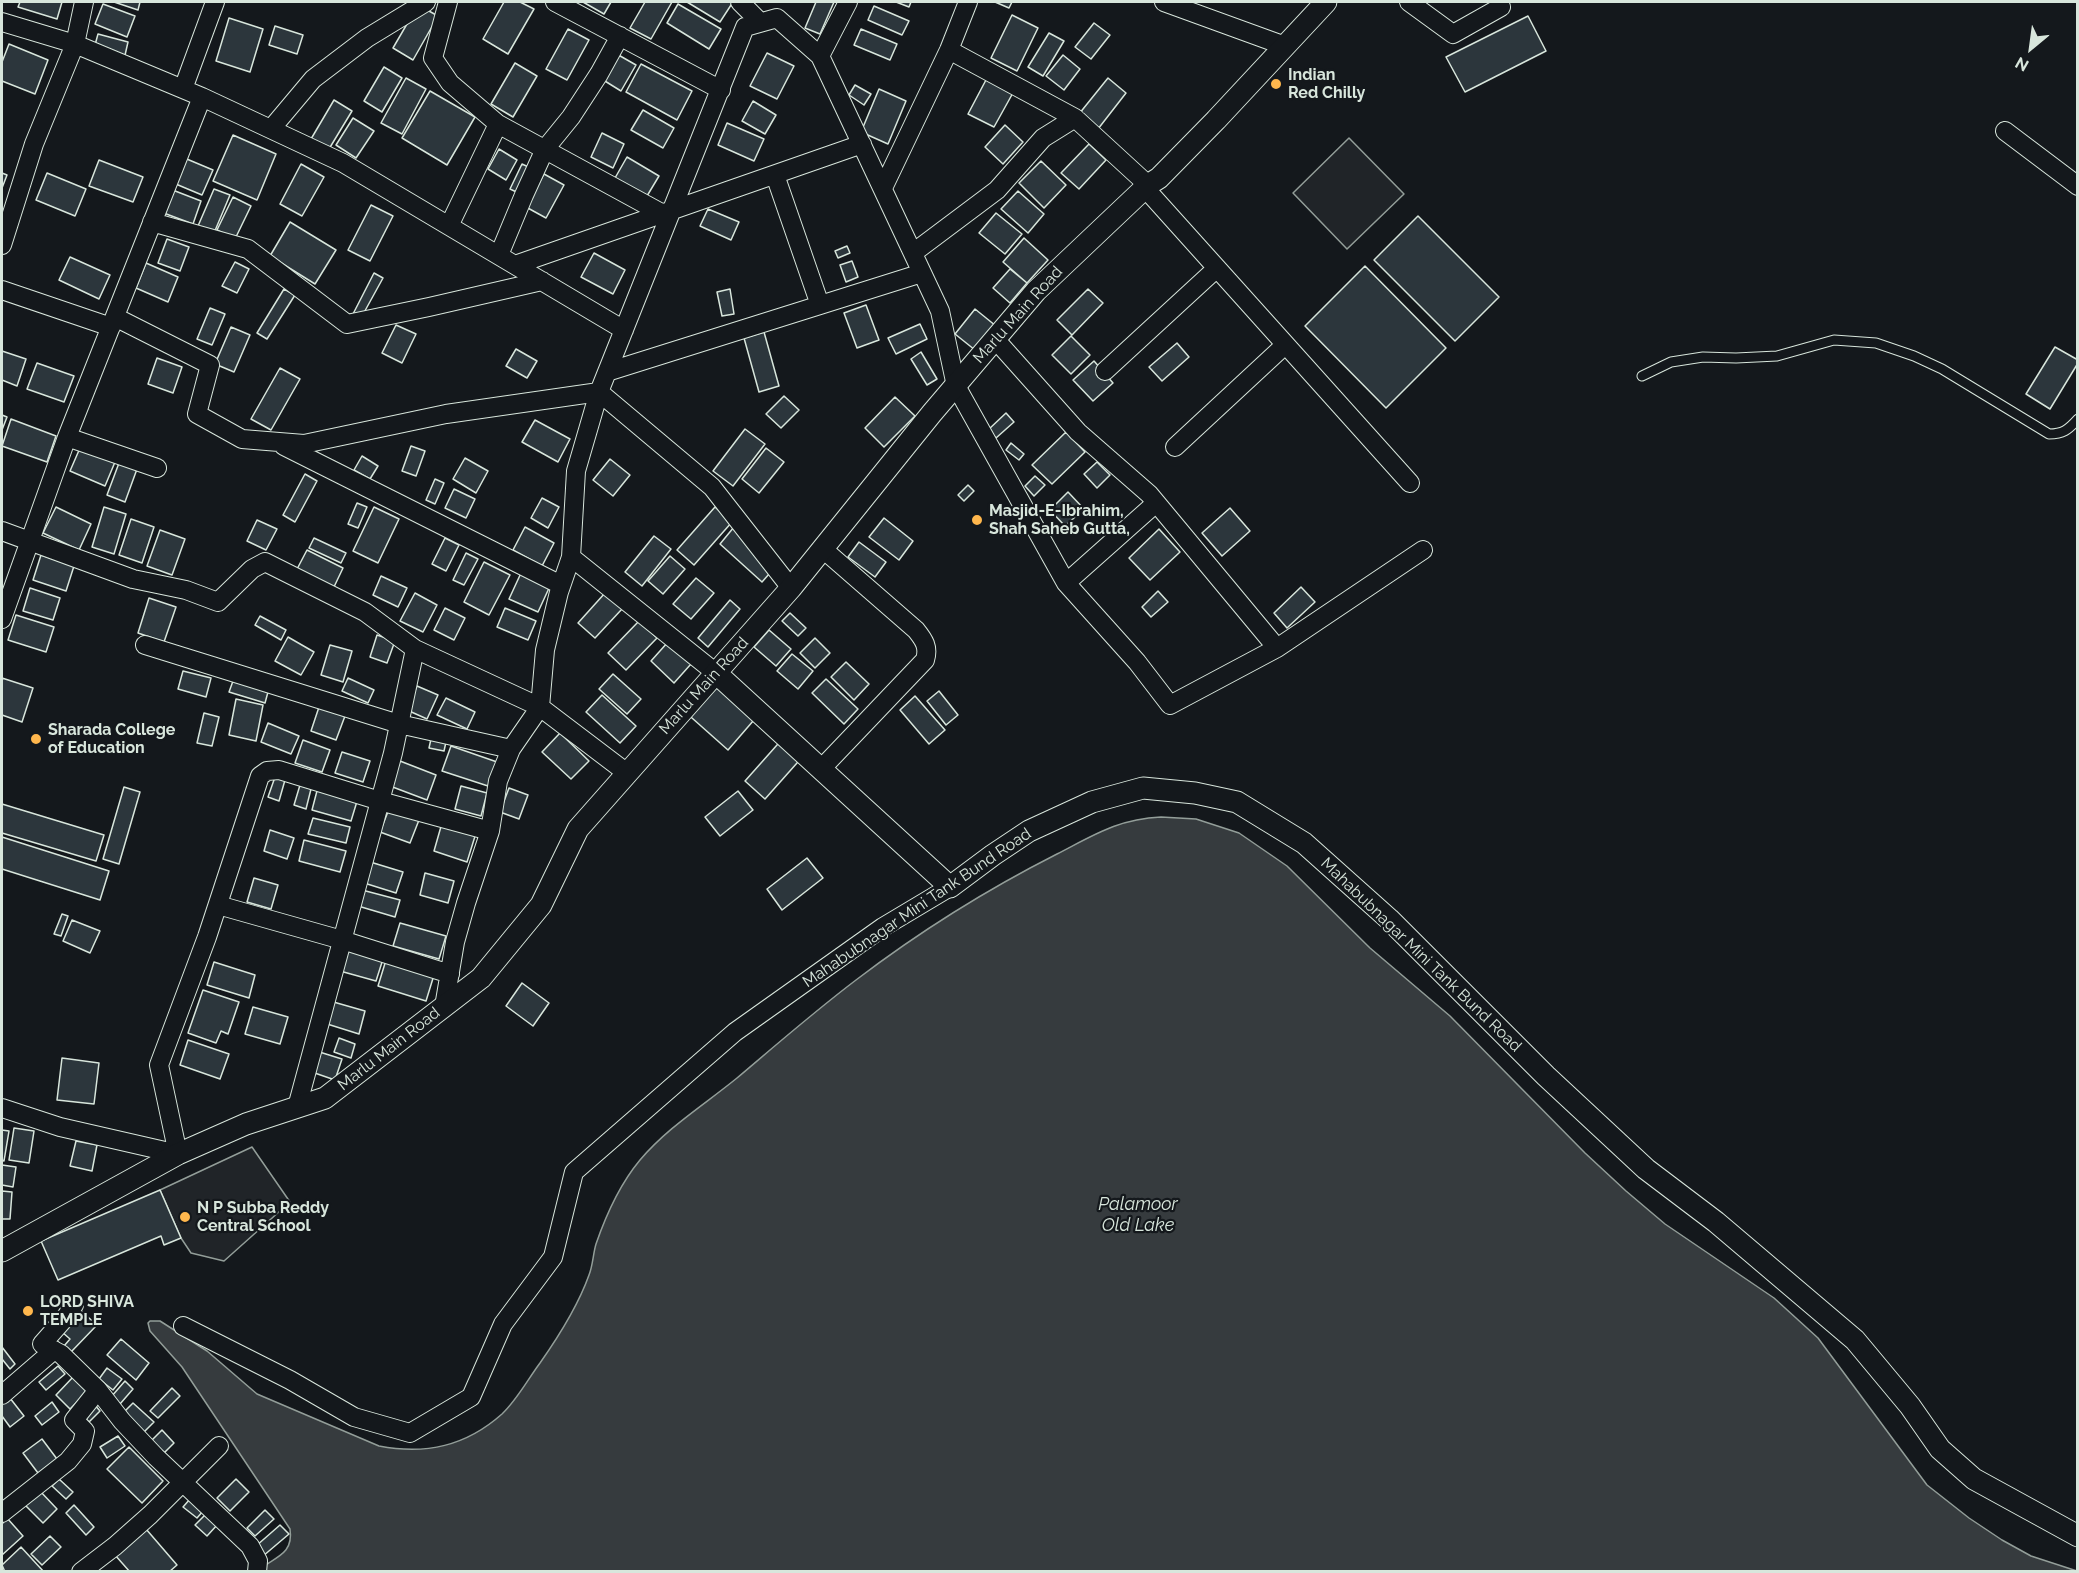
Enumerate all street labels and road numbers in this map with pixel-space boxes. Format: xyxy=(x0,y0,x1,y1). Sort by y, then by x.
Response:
street label: Marlu Main Road xyxy=(969,262,1067,368)
street label: Marlu Main Road xyxy=(655,633,753,739)
street label: Mahabubnagar Mini Tank Bund Road xyxy=(799,824,1035,992)
street label: Mahabubnagar Mini Tank Bund Road xyxy=(1317,854,1525,1056)
street label: Marlu Main Road xyxy=(334,1003,444,1095)

